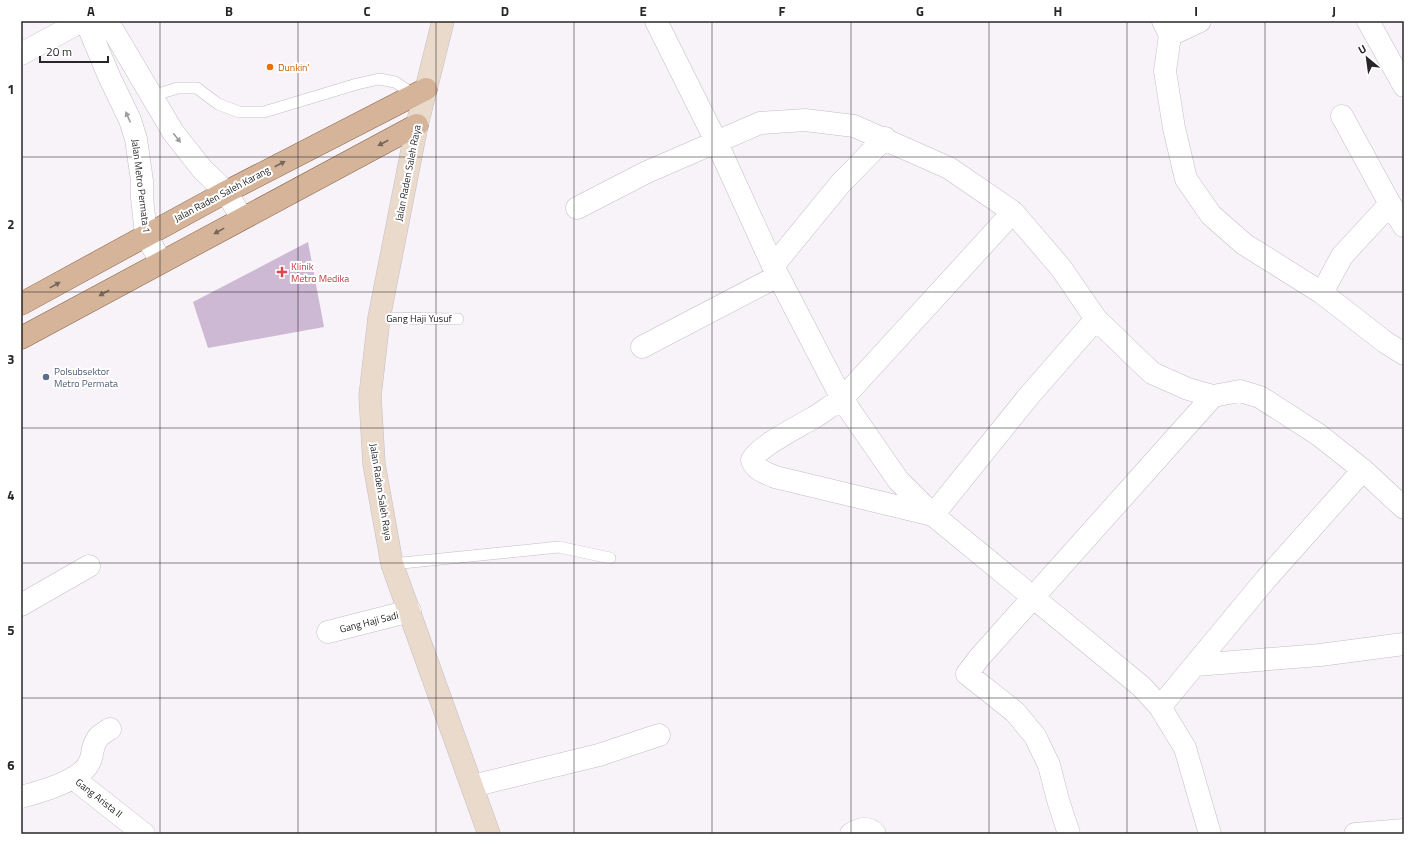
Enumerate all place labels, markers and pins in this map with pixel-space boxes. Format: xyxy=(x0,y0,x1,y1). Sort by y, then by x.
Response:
place label: Dunkin' xyxy=(278,60,309,75)
marker: Dunkin' xyxy=(265,62,275,72)
place label: Klinik Metro Medika xyxy=(291,259,349,286)
marker: Klinik Metro Medika xyxy=(276,266,288,278)
place label: Polsubsektor Metro Permata xyxy=(54,364,118,391)
marker: Polsubsektor Metro Permata xyxy=(41,372,51,382)

